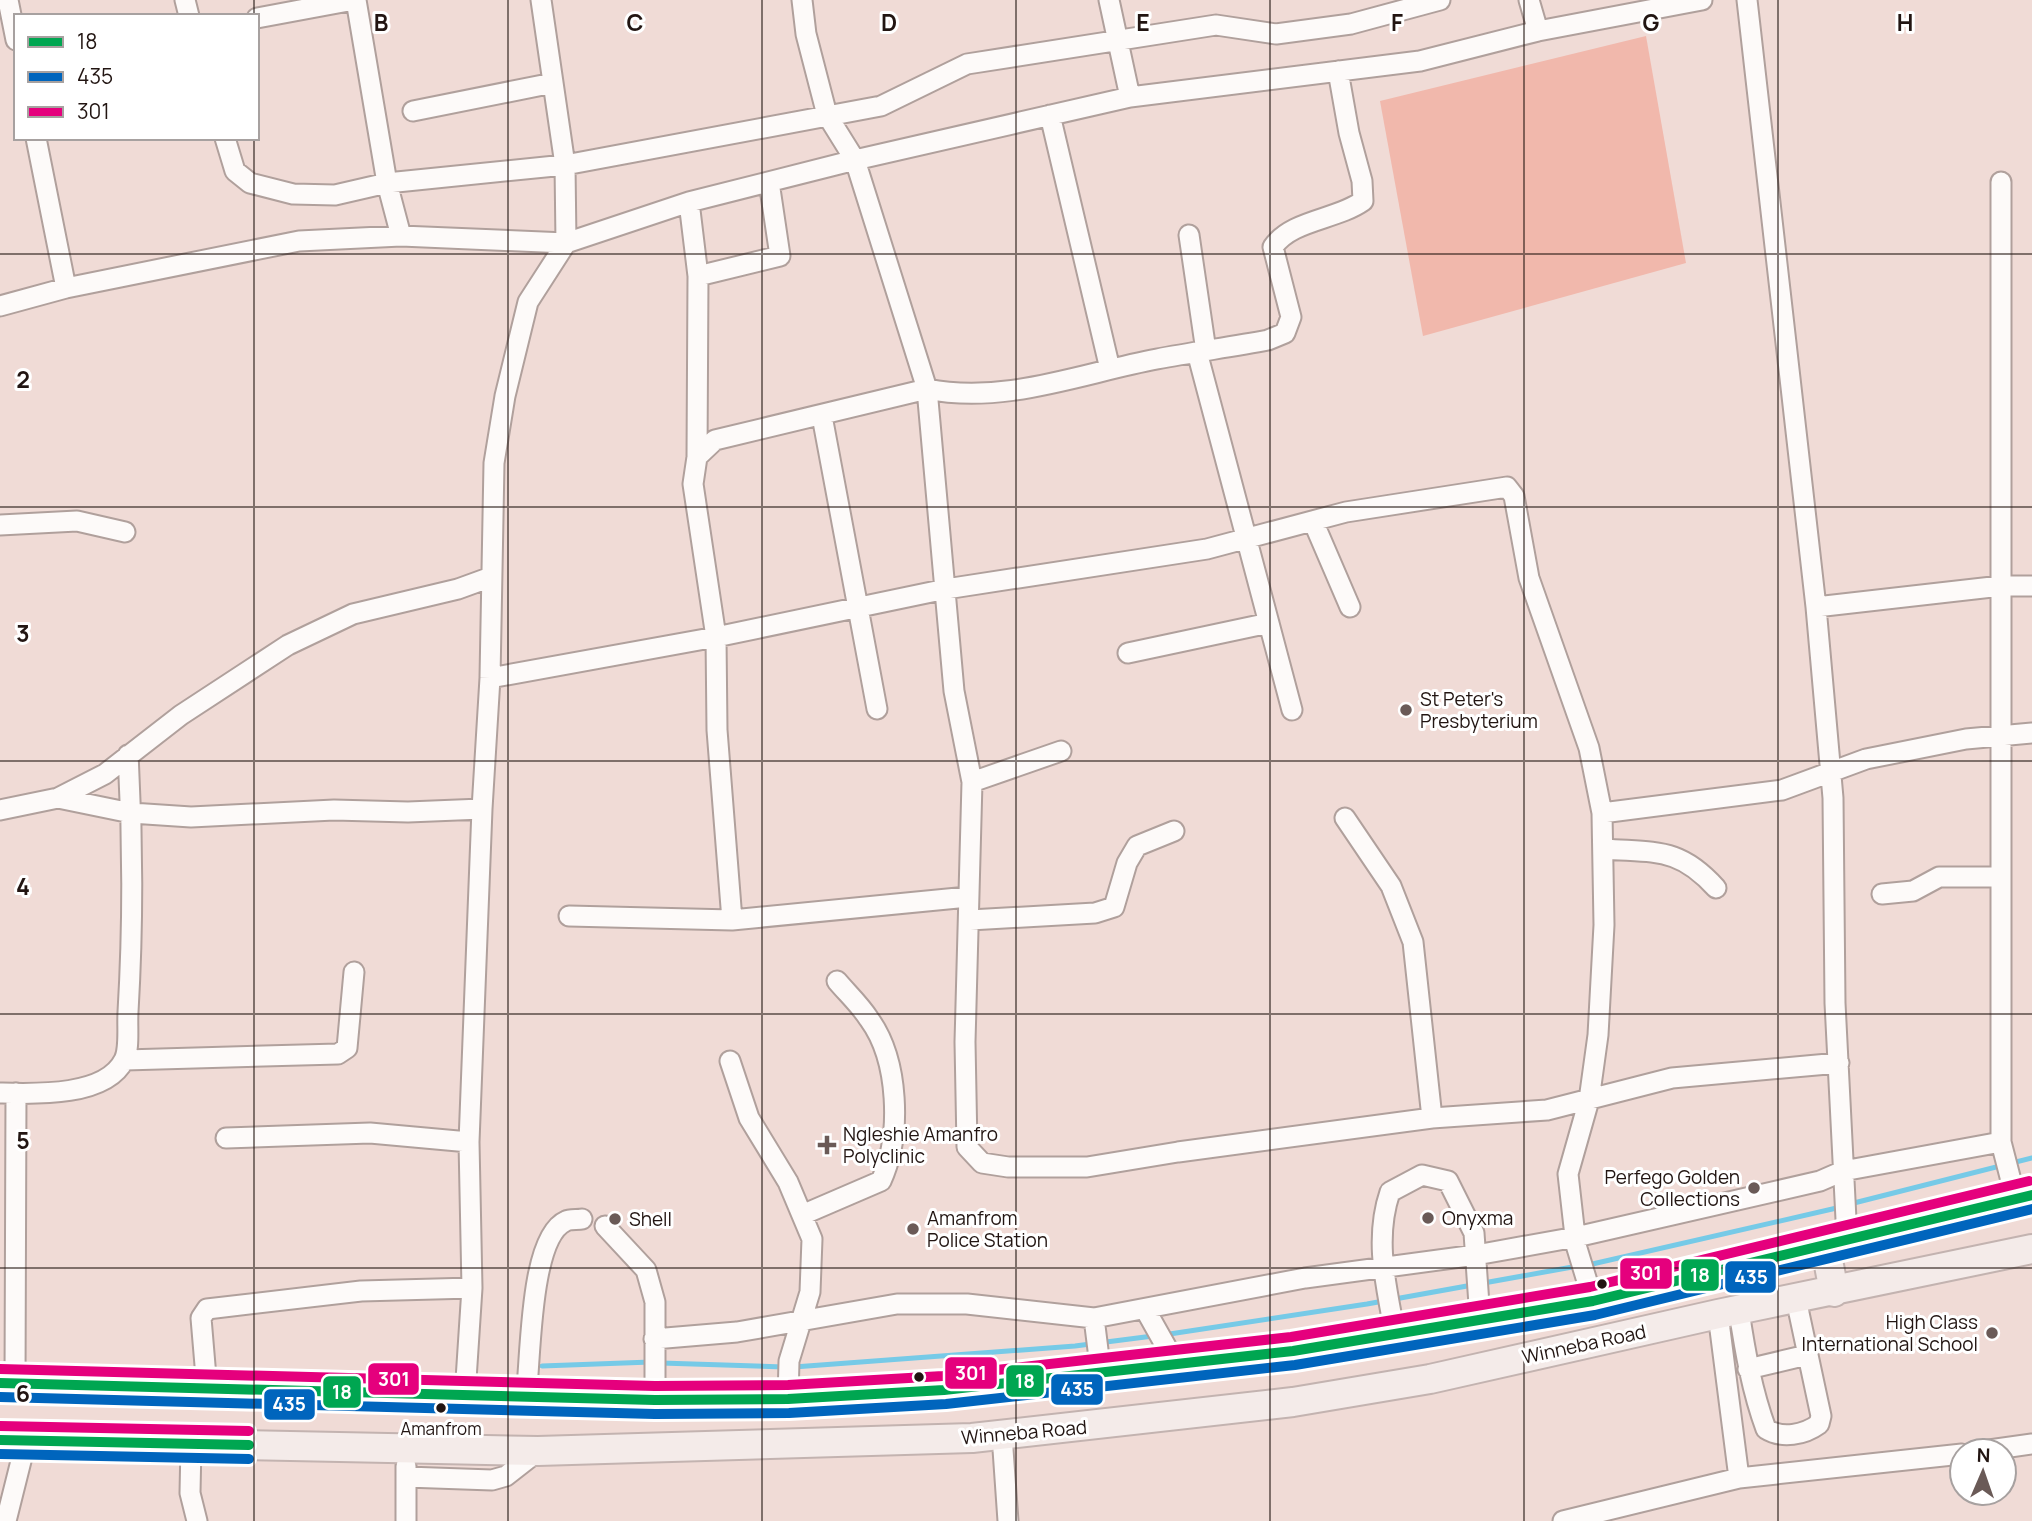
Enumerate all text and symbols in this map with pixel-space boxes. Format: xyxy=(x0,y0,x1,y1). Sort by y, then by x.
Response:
text: B xyxy=(374,6,388,38)
text: C xyxy=(627,6,644,38)
text: D xyxy=(881,6,897,38)
text: E xyxy=(1136,6,1150,38)
text: F xyxy=(1391,6,1403,38)
text: G xyxy=(1643,6,1660,38)
text: H xyxy=(1897,6,1913,38)
legend xyxy=(14,14,259,140)
text: 18 xyxy=(77,27,97,55)
text: 435 xyxy=(77,62,113,90)
text: 301 xyxy=(77,97,110,125)
text: 2 xyxy=(16,363,30,395)
text: 3 xyxy=(16,617,30,649)
place label: St Peter's Presbyterium xyxy=(1420,686,1538,734)
marker: St Peter's Presbyterium xyxy=(1398,702,1414,718)
text: 4 xyxy=(16,870,30,902)
place label: Ngleshie Amanfro Polyclinic xyxy=(843,1121,998,1169)
text: 5 xyxy=(16,1124,30,1156)
marker: Ngleshie Amanfro Polyclinic xyxy=(817,1135,837,1155)
place label: Perfego Golden Collections xyxy=(1604,1164,1740,1212)
marker: Perfego Golden Collections xyxy=(1746,1180,1762,1196)
place label: Amanfrom Police Station xyxy=(927,1205,1048,1253)
place label: Onyxma xyxy=(1442,1205,1513,1231)
place label: Shell xyxy=(629,1206,672,1232)
marker: Onyxma xyxy=(1420,1210,1436,1226)
marker: Shell xyxy=(607,1211,623,1227)
marker: Amanfrom Police Station xyxy=(905,1221,921,1237)
line badge: 301 xyxy=(1619,1257,1673,1290)
line badge: 18 xyxy=(1680,1258,1720,1292)
text: 301 xyxy=(1630,1260,1662,1286)
line badge: 435 xyxy=(1724,1260,1777,1294)
text: 18 xyxy=(1690,1262,1710,1288)
text: 435 xyxy=(1734,1264,1768,1290)
unlabelled marker xyxy=(1595,1277,1609,1291)
place label: High Class International School xyxy=(1801,1309,1978,1357)
street label: Winneba Road xyxy=(1520,1318,1648,1370)
marker: High Class International School xyxy=(1984,1325,2000,1341)
line badge: 301 xyxy=(944,1356,998,1390)
text: 301 xyxy=(955,1360,987,1386)
line badge: 301 xyxy=(367,1362,420,1396)
line badge: 18 xyxy=(1005,1364,1045,1398)
text: 301 xyxy=(378,1366,410,1392)
text: 18 xyxy=(1015,1368,1035,1394)
unlabelled marker xyxy=(912,1370,926,1384)
line badge: 435 xyxy=(1050,1373,1104,1406)
line badge: 18 xyxy=(322,1375,362,1409)
text: 435 xyxy=(1060,1376,1094,1402)
text: 6 xyxy=(16,1377,30,1409)
text: 18 xyxy=(332,1379,352,1405)
line badge: 435 xyxy=(263,1388,316,1421)
text: 435 xyxy=(272,1391,306,1417)
marker: Amanfrom xyxy=(434,1401,448,1415)
street label: Winneba Road xyxy=(960,1414,1088,1450)
place label: Amanfrom xyxy=(400,1417,482,1440)
north arrow xyxy=(1948,1437,2018,1507)
text: N xyxy=(1976,1442,1991,1468)

